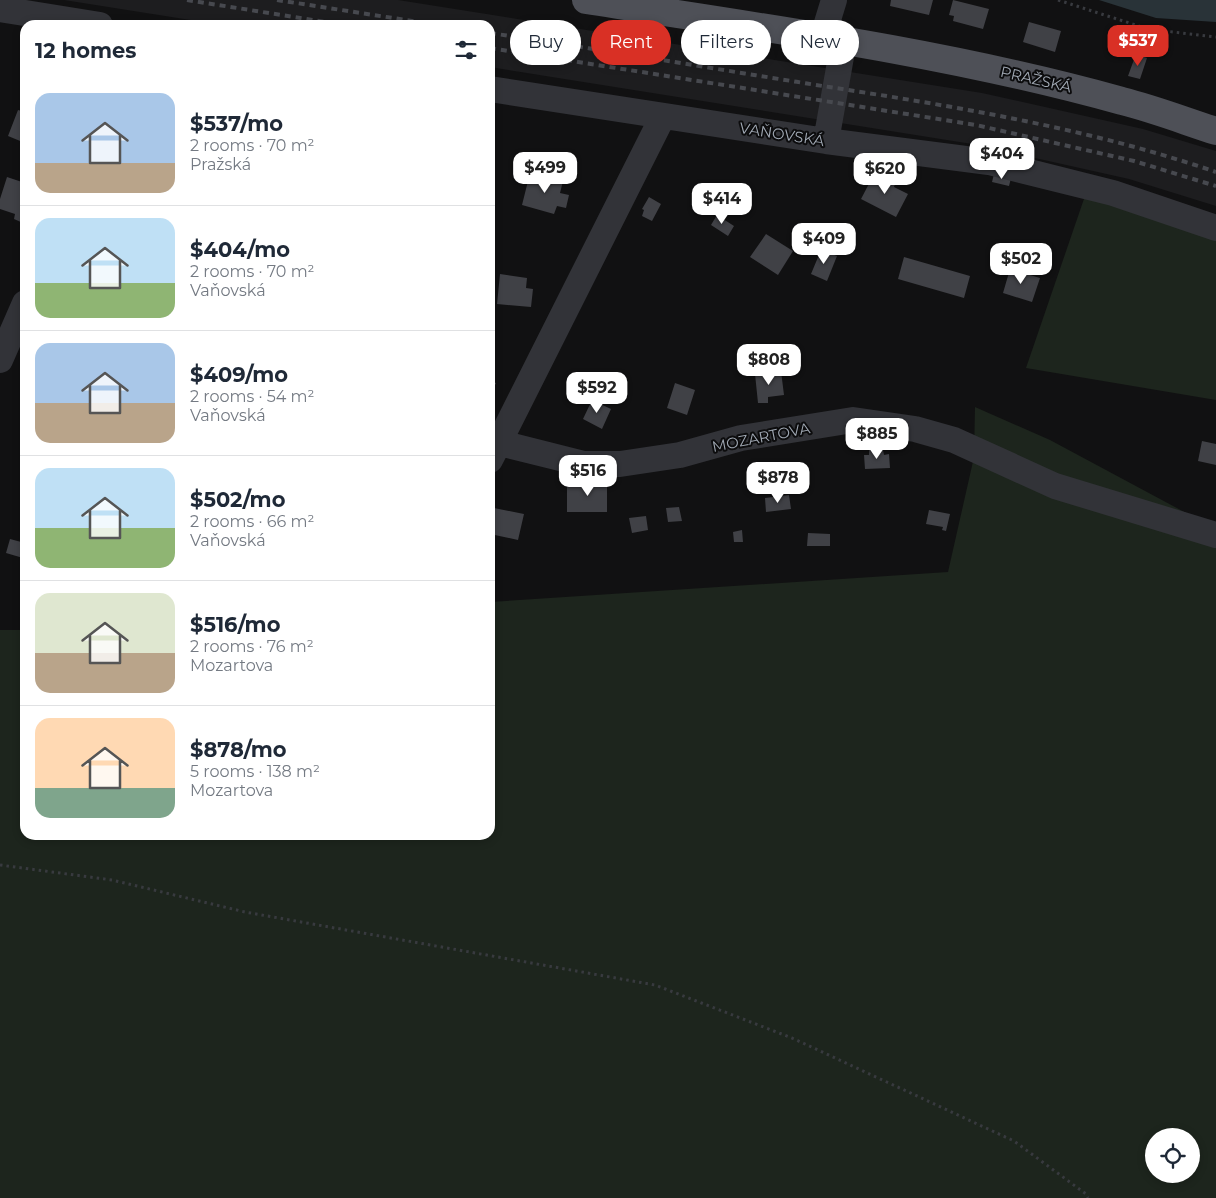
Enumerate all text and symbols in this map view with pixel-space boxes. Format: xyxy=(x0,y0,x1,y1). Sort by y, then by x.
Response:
chip: Buy xyxy=(510,20,581,65)
chip: Rent xyxy=(591,20,671,65)
chip: Filters xyxy=(681,20,771,65)
chip: New xyxy=(781,20,859,65)
pin: $537 xyxy=(1108,24,1168,67)
text: $537 xyxy=(1119,31,1157,50)
icon: filters xyxy=(452,36,480,64)
text: 12 homes xyxy=(35,38,136,63)
street label: PRAŽSKÁ xyxy=(999,62,1074,96)
text: $537/mo xyxy=(190,111,283,136)
icon: home xyxy=(75,113,135,173)
street label: VAŇOVSKÁ xyxy=(738,118,826,150)
text: 2 rooms · 70 m² xyxy=(190,136,315,155)
pin: $404 xyxy=(972,138,1032,180)
text: $404 xyxy=(980,144,1024,163)
pin: $499 xyxy=(515,152,575,194)
pin: $620 xyxy=(855,152,915,195)
text: Pražská xyxy=(190,155,251,174)
text: $499 xyxy=(524,158,566,177)
text: $620 xyxy=(865,159,905,178)
pin: $414 xyxy=(692,182,752,225)
text: $414 xyxy=(703,189,741,208)
pin: $409 xyxy=(794,222,854,265)
text: $409 xyxy=(803,229,845,248)
text: $404/mo xyxy=(190,237,290,262)
icon: home xyxy=(75,238,135,298)
pin: $502 xyxy=(991,242,1051,285)
text: $502 xyxy=(1001,249,1041,268)
text: 2 rooms · 70 m² xyxy=(190,262,315,281)
text: Vaňovská xyxy=(190,281,266,300)
pin: $808 xyxy=(739,344,799,386)
text: $808 xyxy=(748,350,790,369)
text: $409/mo xyxy=(190,362,288,387)
icon: home xyxy=(75,363,135,423)
pin: $592 xyxy=(567,372,627,414)
text: $592 xyxy=(577,378,617,397)
text: 2 rooms · 54 m² xyxy=(190,387,314,406)
text: Vaňovská xyxy=(190,406,266,425)
street label: MOZARTOVA xyxy=(710,418,812,456)
pin: $885 xyxy=(847,418,907,460)
text: $885 xyxy=(857,424,897,443)
pin: $516 xyxy=(558,454,618,497)
text: $516 xyxy=(570,461,606,480)
pin: $878 xyxy=(748,462,808,504)
text: $878 xyxy=(758,468,798,487)
text: $502/mo xyxy=(190,487,285,512)
icon: home xyxy=(75,488,135,548)
text: 2 rooms · 66 m² xyxy=(190,512,314,531)
text: Vaňovská xyxy=(190,531,266,550)
text: $516/mo xyxy=(190,612,280,637)
icon: home xyxy=(75,613,135,673)
text: 2 rooms · 76 m² xyxy=(190,637,314,656)
text: Mozartova xyxy=(190,656,273,675)
text: $878/mo xyxy=(190,737,287,762)
icon: home xyxy=(75,738,135,798)
text: 5 rooms · 138 m² xyxy=(190,762,320,781)
text: Mozartova xyxy=(190,781,273,800)
map controls xyxy=(1145,1128,1200,1183)
button: locate xyxy=(1145,1128,1200,1183)

